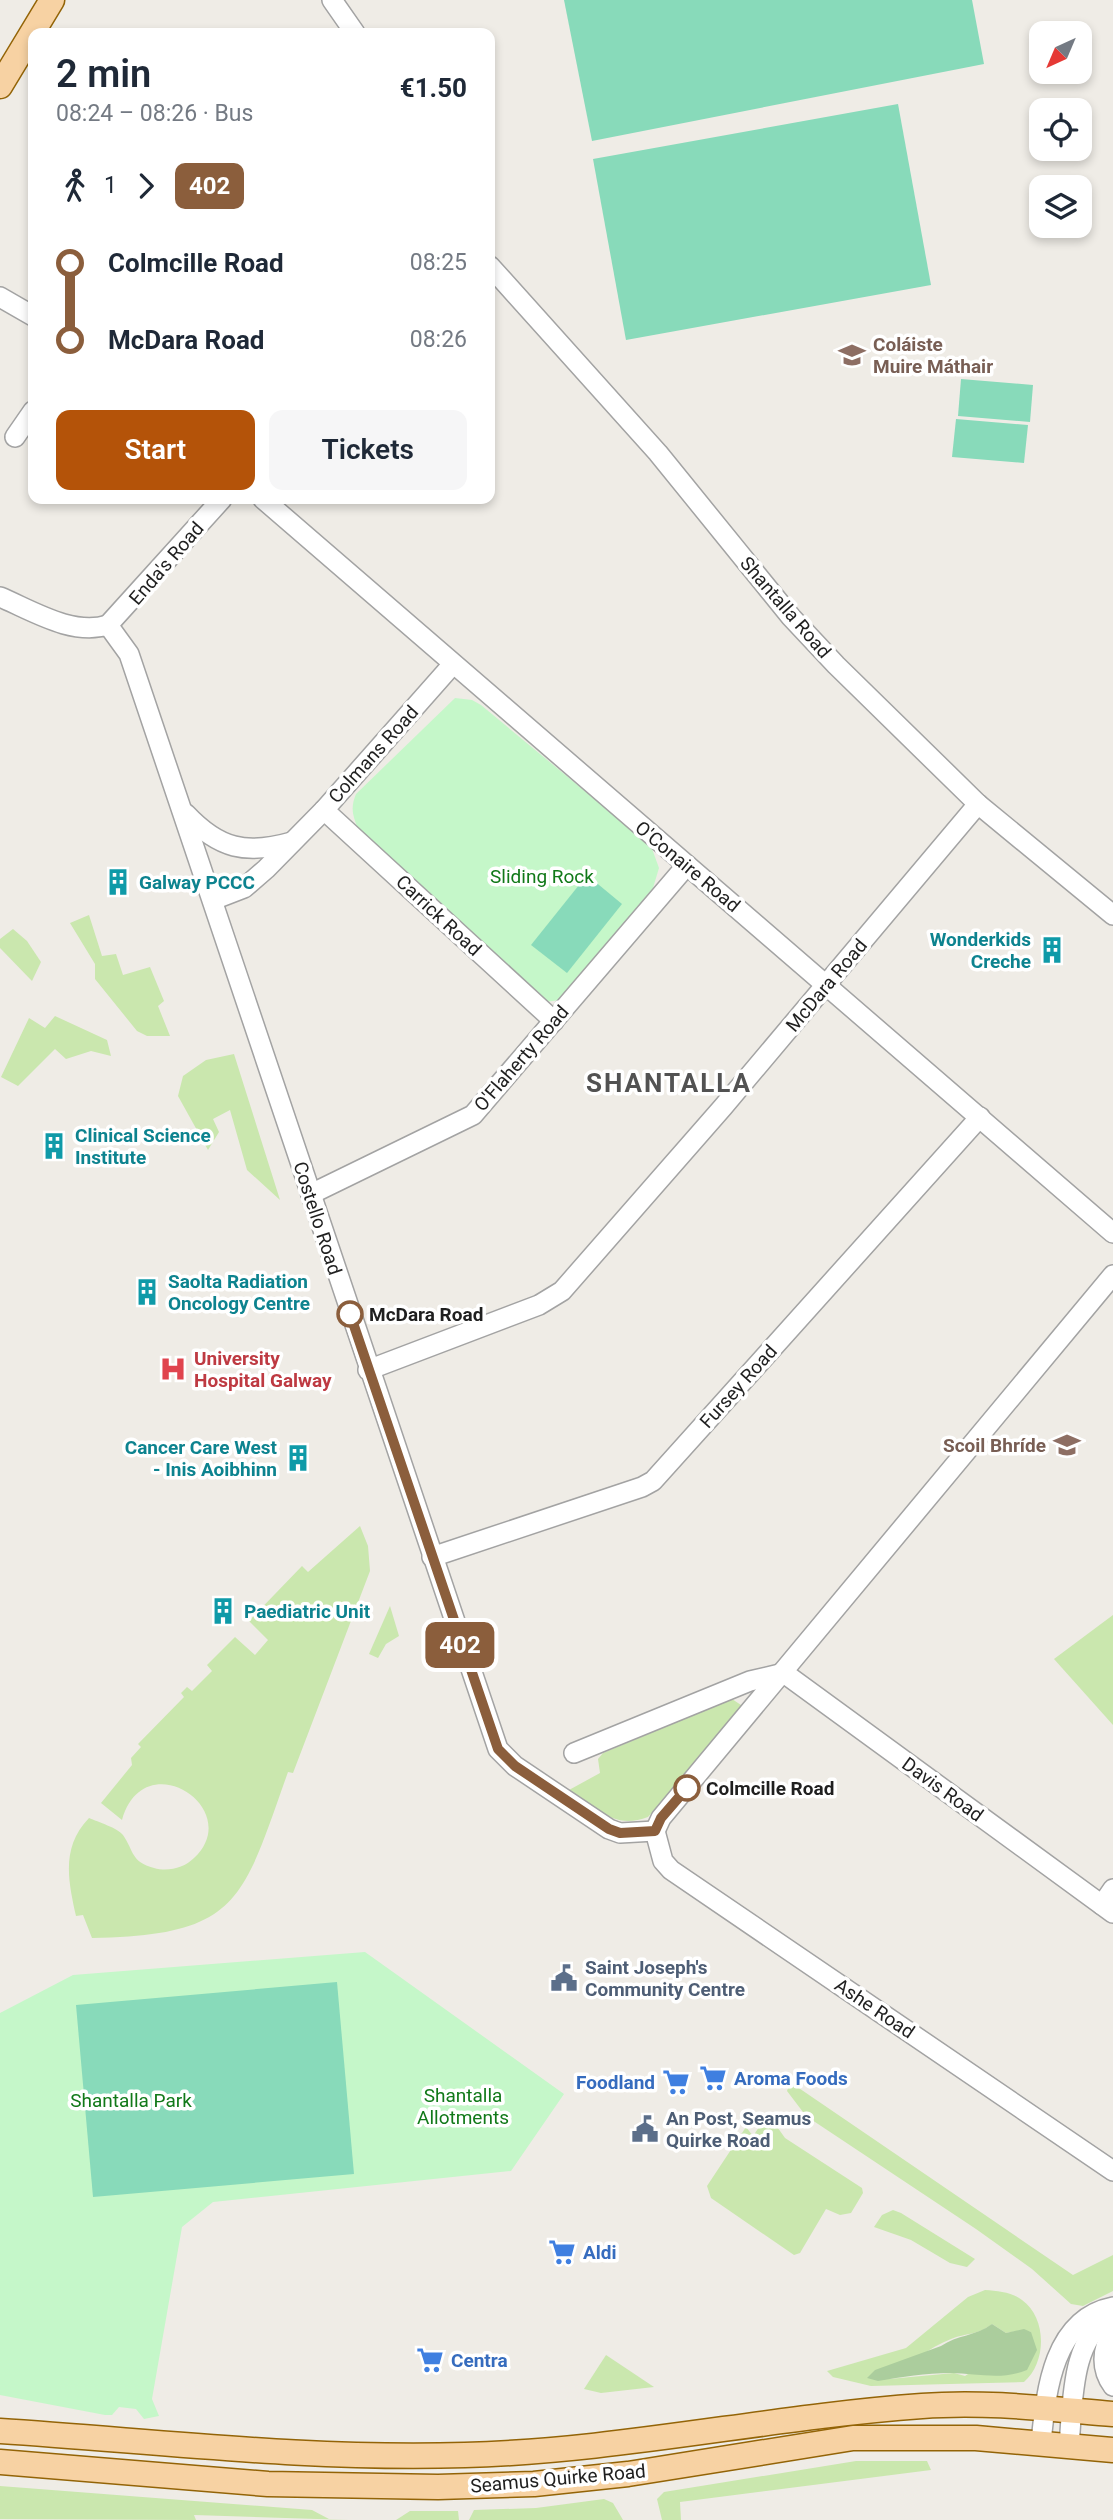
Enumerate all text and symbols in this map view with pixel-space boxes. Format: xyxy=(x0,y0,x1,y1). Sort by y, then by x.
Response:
north arrow xyxy=(1029,21,1092,84)
map controls xyxy=(1029,21,1092,238)
text: 2 min xyxy=(56,52,151,96)
text: €1.50 xyxy=(400,73,467,103)
button: locate xyxy=(1029,98,1092,161)
text: 08:24 – 08:26 · Bus xyxy=(56,100,253,127)
icon: walk xyxy=(56,167,94,205)
icon: forward xyxy=(127,167,165,205)
text: 1 xyxy=(104,172,117,199)
text: 402 xyxy=(189,172,230,200)
button: layers xyxy=(1029,175,1092,238)
text: Colmcille Road xyxy=(108,248,284,278)
text: 08:25 xyxy=(410,249,467,276)
text: McDara Road xyxy=(108,325,264,355)
text: 08:26 xyxy=(410,326,467,353)
place label: Coláiste Muire Máthair xyxy=(873,333,993,378)
school or university icon: Coláiste Muire Máthair xyxy=(837,340,867,370)
button: Start xyxy=(56,410,255,490)
button: Tickets xyxy=(269,410,467,490)
street label: Enda's Road xyxy=(124,517,209,610)
street label: Shantalla Road xyxy=(735,552,836,663)
street label: Colmans Road xyxy=(324,701,423,808)
street label: O'Conaire Road xyxy=(631,816,745,917)
park label: Sliding Rock xyxy=(490,865,594,888)
building icon: Galway PCCC xyxy=(103,867,133,897)
street label: Carrick Road xyxy=(391,870,486,961)
place label: Galway PCCC xyxy=(139,871,255,894)
place label: Wonderkids Creche xyxy=(930,928,1031,973)
street label: McDara Road xyxy=(781,934,872,1036)
building icon: Wonderkids Creche xyxy=(1037,935,1067,965)
street label: O'Flaherty Road xyxy=(469,1001,574,1116)
district label: SHANTALLA xyxy=(586,1068,752,1098)
place label: Clinical Science Institute xyxy=(75,1124,211,1169)
building icon: Clinical Science Institute xyxy=(39,1131,69,1161)
street label: Costello Road xyxy=(288,1159,347,1278)
place label: Saolta Radiation Oncology Centre xyxy=(168,1270,310,1315)
building icon: Saolta Radiation Oncology Centre xyxy=(132,1277,162,1307)
marker: McDara Road xyxy=(337,1301,363,1327)
place label: McDara Road xyxy=(369,1303,483,1326)
street label: Fursey Road xyxy=(695,1340,782,1433)
place label: University Hospital Galway xyxy=(194,1347,332,1392)
hospital icon: University Hospital Galway xyxy=(158,1354,188,1384)
school or university icon: Scoil Bhríde xyxy=(1052,1430,1082,1460)
place label: Scoil Bhríde xyxy=(943,1434,1046,1457)
place label: Cancer Care West - Inis Aoibhinn xyxy=(125,1436,278,1481)
building icon: Cancer Care West - Inis Aoibhinn xyxy=(283,1443,313,1473)
building icon: Paediatric Unit xyxy=(208,1596,238,1626)
place label: Paediatric Unit xyxy=(244,1600,371,1623)
line badge: 402 xyxy=(420,1622,500,1668)
text: 402 xyxy=(439,1631,481,1659)
street label: Davis Road xyxy=(898,1752,988,1827)
marker: Colmcille Road xyxy=(674,1775,700,1801)
place label: Colmcille Road xyxy=(706,1777,834,1800)
place label: Saint Joseph's Community Centre xyxy=(585,1956,745,2001)
public building icon: Saint Joseph's Community Centre xyxy=(549,1963,579,1993)
street label: Ashe Road xyxy=(831,1973,919,2043)
supermarket icon: Aroma Foods xyxy=(698,2063,728,2093)
supermarket icon: Foodland xyxy=(661,2067,691,2097)
place label: Aroma Foods xyxy=(734,2067,848,2090)
place label: Foodland xyxy=(576,2071,655,2094)
park label: Shantalla Allotments xyxy=(417,2084,509,2129)
park label: Shantalla Park xyxy=(70,2089,192,2112)
place label: An Post, Seamus Quirke Road xyxy=(666,2107,812,2152)
public building icon: An Post, Seamus Quirke Road xyxy=(630,2114,660,2144)
supermarket icon: Aldi xyxy=(547,2237,577,2267)
place label: Aldi xyxy=(583,2241,617,2264)
supermarket icon: Centra xyxy=(415,2345,445,2375)
place label: Centra xyxy=(451,2349,508,2372)
street label: Seamus Quirke Road xyxy=(469,2459,647,2498)

